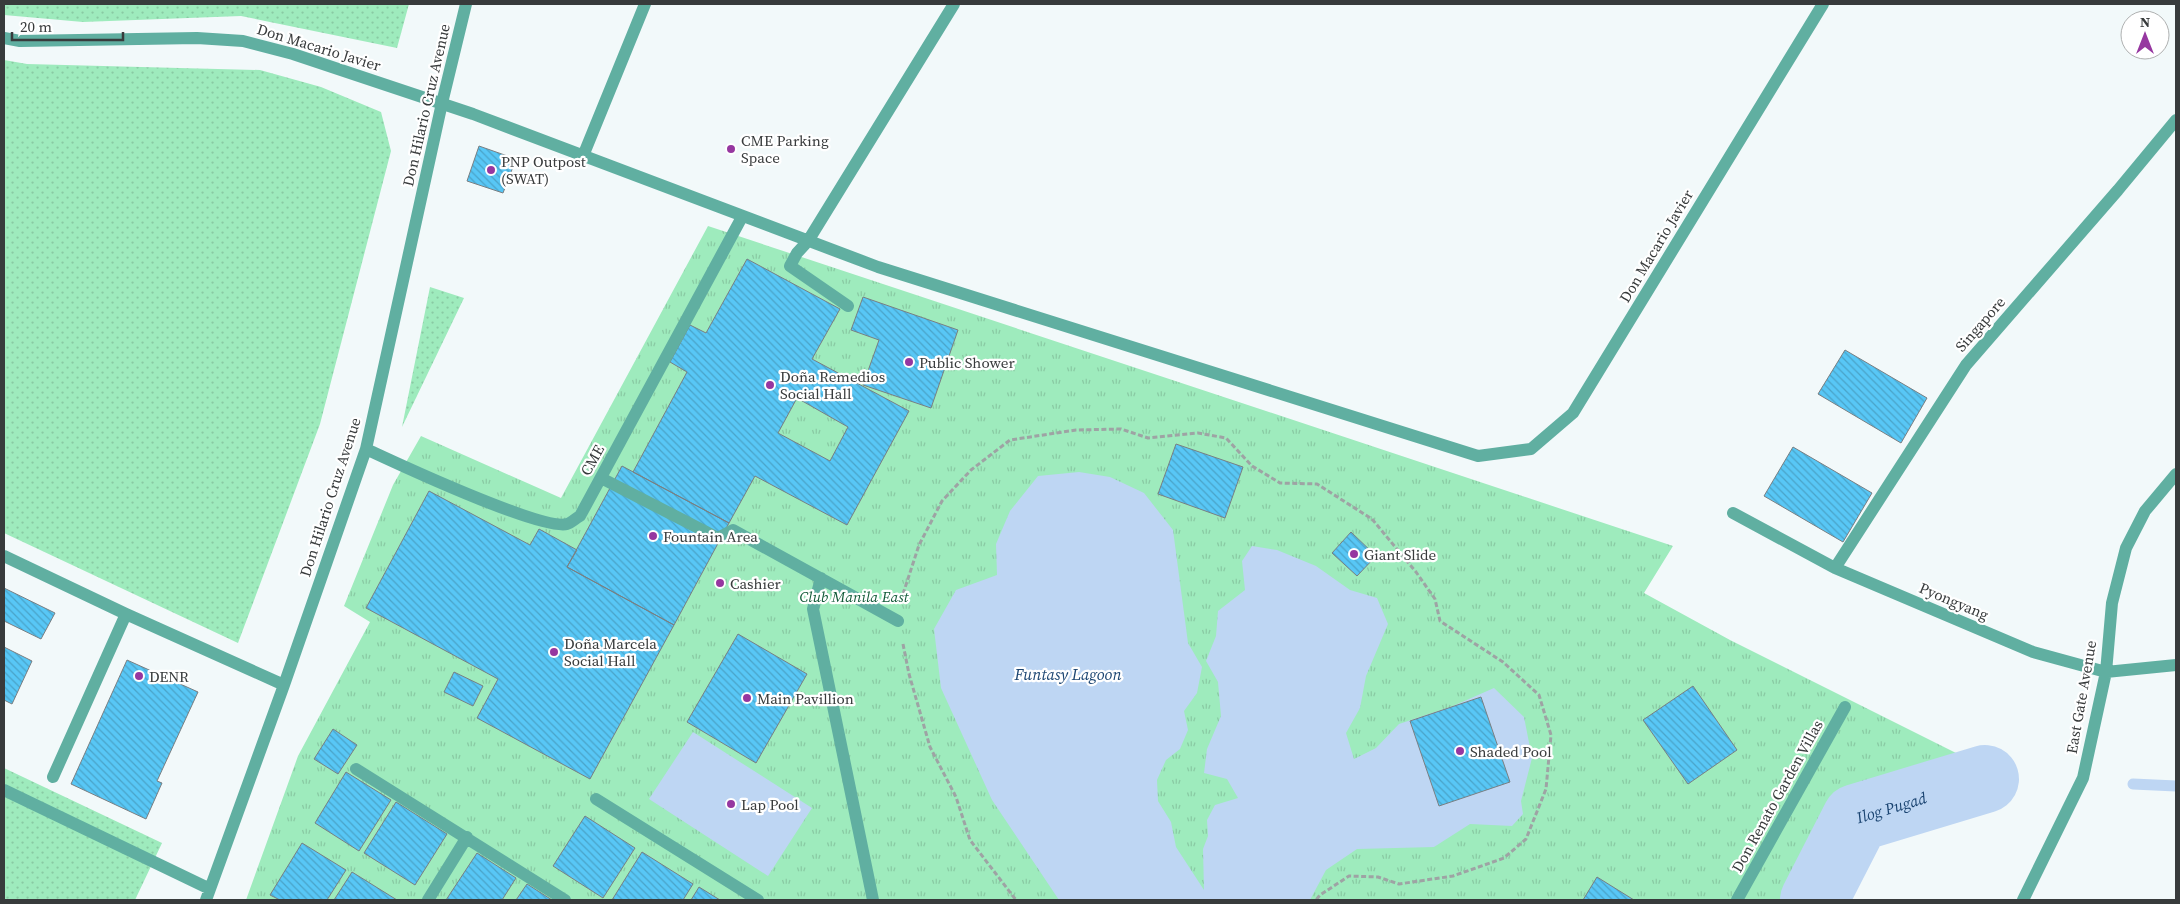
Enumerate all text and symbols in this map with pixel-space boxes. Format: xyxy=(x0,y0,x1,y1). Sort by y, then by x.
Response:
scale bar xyxy=(12,10,124,42)
north arrow xyxy=(2120,10,2170,60)
text: N xyxy=(2140,12,2150,32)
text: 20 m xyxy=(20,16,52,37)
street label: Don Macario Javier xyxy=(255,18,384,76)
street label: Don Hilario Cruz Avenue xyxy=(397,21,455,188)
place label: CME Parking Space xyxy=(741,130,829,168)
marker: CME Parking Space xyxy=(725,143,737,155)
place label: PNP Outpost (SWAT) xyxy=(501,151,586,189)
marker: PNP Outpost (SWAT) xyxy=(485,164,497,176)
street label: Don Macario Javier xyxy=(1614,185,1698,306)
street label: Singapore xyxy=(1950,292,2010,356)
place label: Public Shower xyxy=(919,352,1015,373)
marker: Public Shower xyxy=(903,356,915,368)
place label: Doña Remedios Social Hall xyxy=(780,366,885,404)
marker: Doña Remedios Social Hall xyxy=(764,379,776,391)
street label: Don Hilario Cruz Avenue xyxy=(294,414,366,579)
street label: CME xyxy=(575,441,609,479)
place label: Fountain Area xyxy=(663,526,758,547)
marker: Fountain Area xyxy=(647,530,659,542)
place label: Giant Slide xyxy=(1364,544,1437,565)
marker: Giant Slide xyxy=(1348,548,1360,560)
place label: Cashier xyxy=(730,573,782,594)
marker: Cashier xyxy=(714,577,726,589)
street label: Pyongyang xyxy=(1916,577,1992,625)
park label: Club Manila East xyxy=(799,586,910,607)
place label: Doña Marcela Social Hall xyxy=(564,633,657,671)
street label: East Gate Avenue xyxy=(2061,638,2101,755)
marker: Doña Marcela Social Hall xyxy=(548,646,560,658)
water label: Funtasy Lagoon xyxy=(1014,663,1121,685)
place label: DENR xyxy=(149,666,189,687)
marker: DENR xyxy=(133,670,145,682)
place label: Main Pavillion xyxy=(757,688,854,709)
marker: Main Pavillion xyxy=(741,692,753,704)
street label: Don Renato Garden Villas xyxy=(1726,716,1828,876)
place label: Shaded Pool xyxy=(1470,741,1552,762)
marker: Shaded Pool xyxy=(1454,745,1466,757)
water label: Ilog Pugad xyxy=(1853,786,1929,829)
place label: Lap Pool xyxy=(741,794,799,815)
marker: Lap Pool xyxy=(725,798,737,810)

